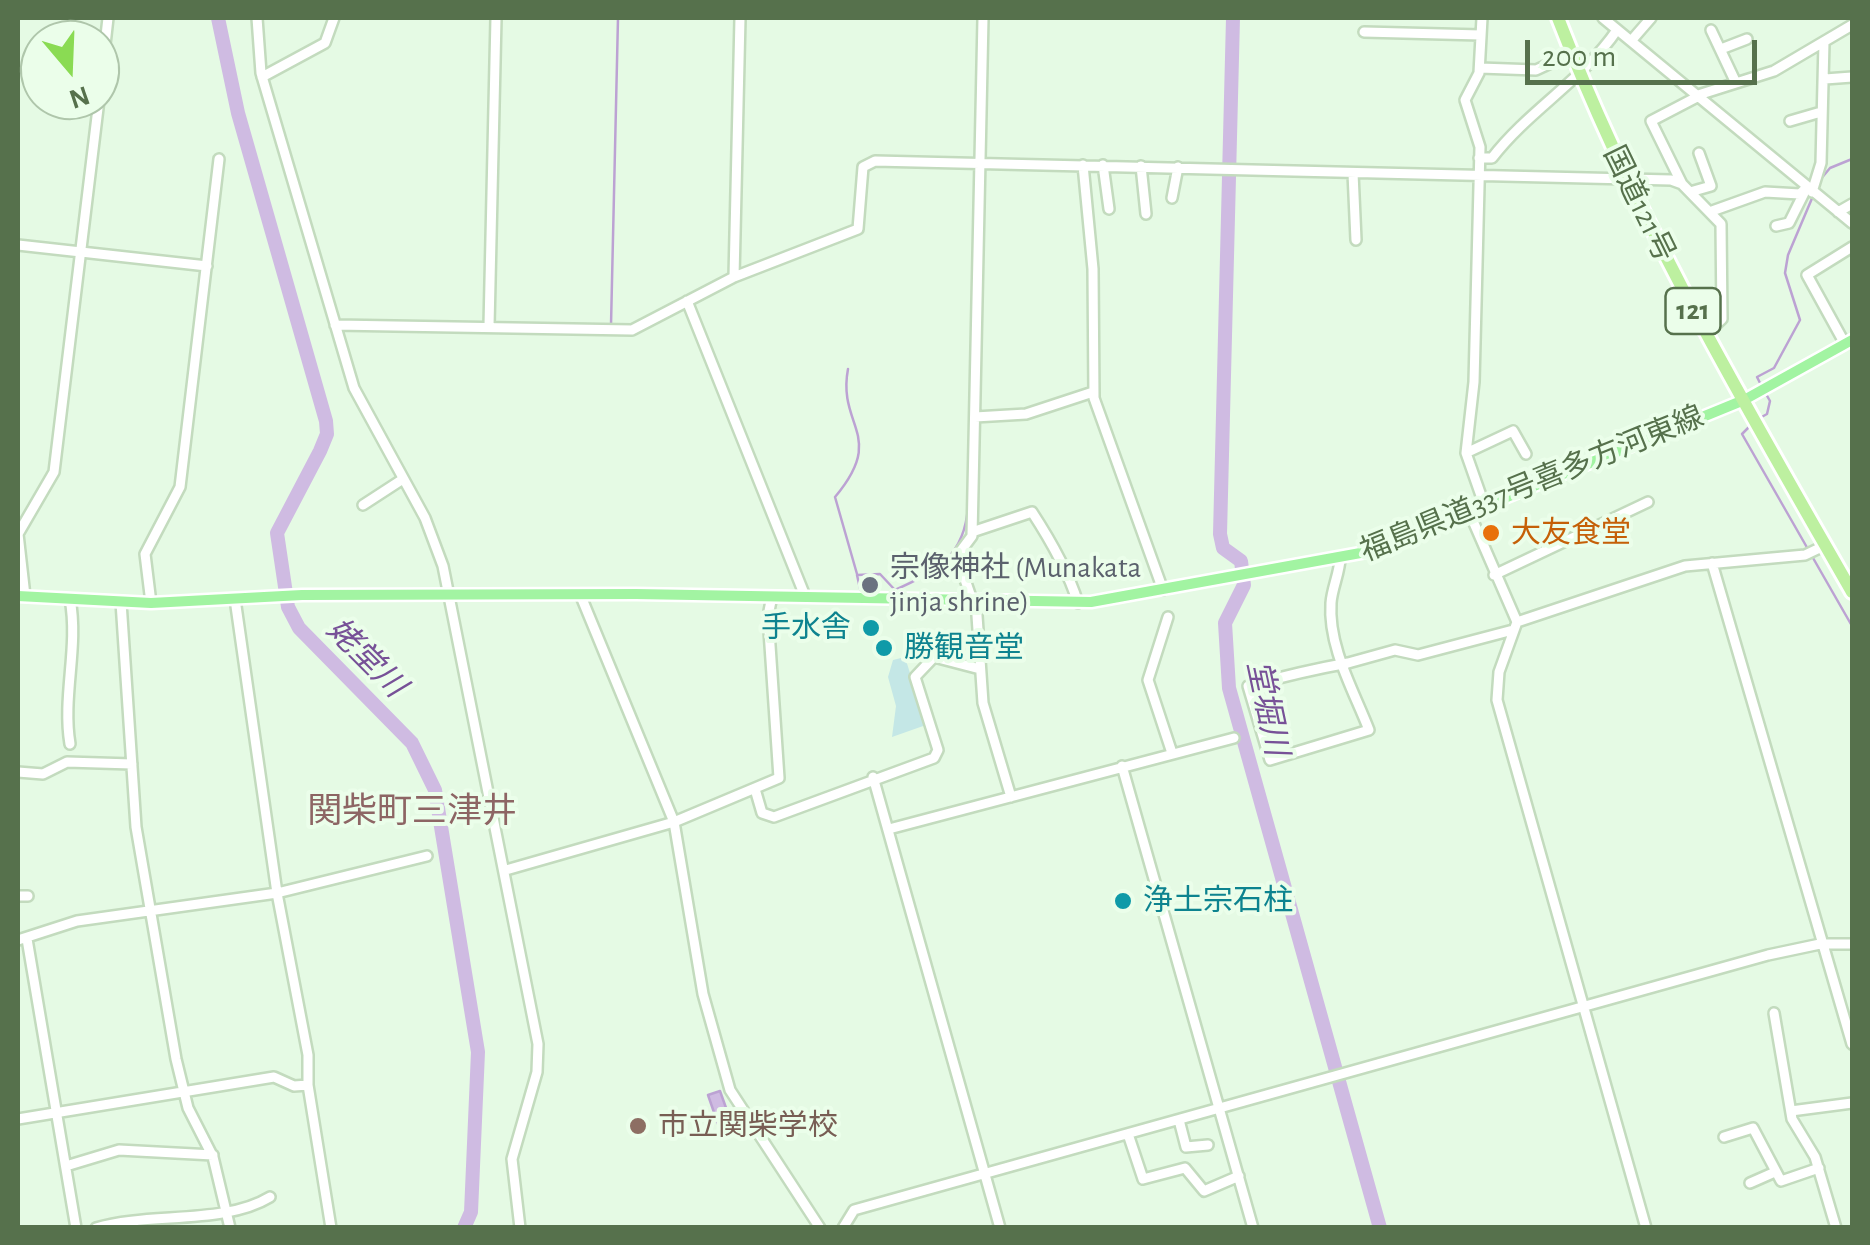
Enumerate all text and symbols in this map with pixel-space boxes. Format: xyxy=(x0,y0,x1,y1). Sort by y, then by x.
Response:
north arrow xyxy=(20,20,120,120)
scale bar xyxy=(1530,20,1762,82)
text: 200 m xyxy=(1542,42,1616,72)
text: N xyxy=(65,80,93,113)
street label: 国道121号 xyxy=(1596,140,1682,268)
road number: 121 xyxy=(1666,288,1720,334)
street label: 福島県道337号喜多方河東線 xyxy=(1355,399,1709,569)
place label: 大友食堂 xyxy=(1511,515,1631,551)
marker: 大友食堂 xyxy=(1480,522,1502,544)
place label: 宗像神社 (Munakata jinja shrine) xyxy=(890,550,1141,620)
marker: 宗像神社 (Munakata jinja shrine) xyxy=(859,574,881,596)
water label: 姥堂川 xyxy=(318,610,414,706)
place label: 手水舎 xyxy=(761,610,851,646)
marker: 手水舎 xyxy=(860,617,882,639)
place label: 勝観音堂 xyxy=(904,630,1024,666)
marker: 勝観音堂 xyxy=(873,637,895,659)
water label: 堂堀川 xyxy=(1238,657,1296,759)
district label: 関柴町三津井 xyxy=(307,790,517,832)
place label: 浄土宗石柱 xyxy=(1143,883,1293,919)
marker: 浄土宗石柱 xyxy=(1112,890,1134,912)
place label: 市立関柴学校 xyxy=(658,1108,838,1144)
marker: 市立関柴学校 xyxy=(627,1115,649,1137)

